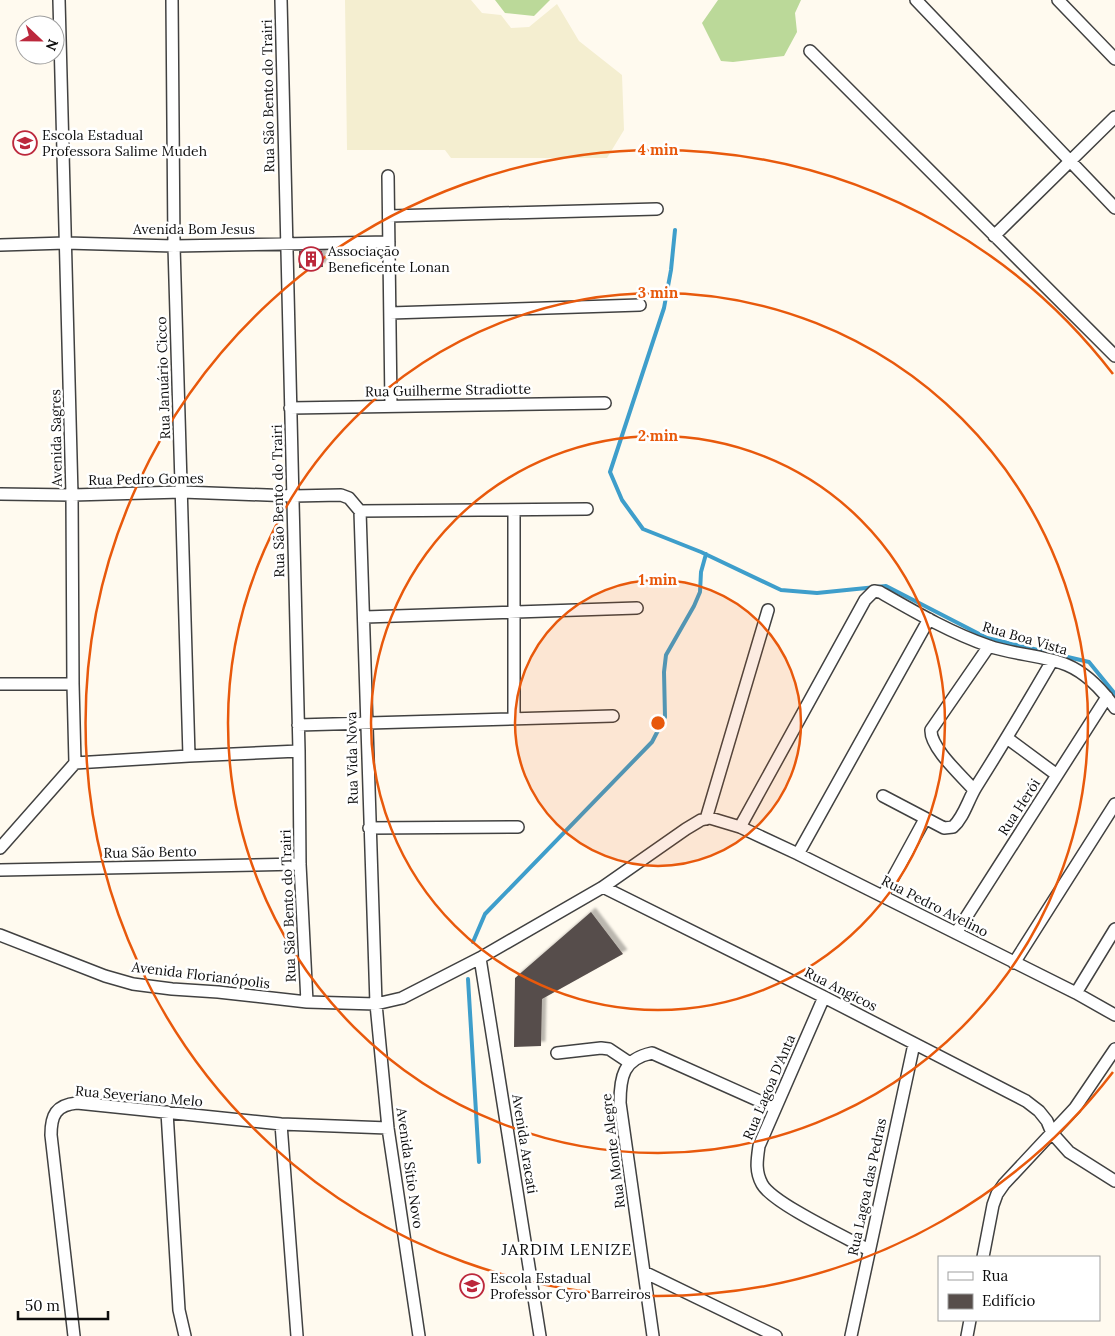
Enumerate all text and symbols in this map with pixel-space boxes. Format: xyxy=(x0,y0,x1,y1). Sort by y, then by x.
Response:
north arrow xyxy=(15,15,65,65)
street label: Rua São Bento do Trairi xyxy=(258,19,278,173)
text: N xyxy=(42,36,62,53)
place label: Escola Estadual Professora Salime Mudeh xyxy=(42,126,207,160)
school or university icon: Escola Estadual Professora Salime Mudeh xyxy=(12,130,38,156)
text: 4 min xyxy=(638,140,679,159)
street label: Avenida Bom Jesus xyxy=(132,220,255,238)
place label: Associação Beneficente Lonan xyxy=(327,242,450,276)
building icon: Associação Beneficente Lonan xyxy=(298,246,324,272)
text: 3 min xyxy=(638,283,679,302)
street label: Rua Januário Cicco xyxy=(152,316,174,440)
street label: Rua Guilherme Stradiotte xyxy=(365,380,532,400)
street label: Avenida Sagres xyxy=(46,389,66,488)
street label: Rua São Bento do Trairi xyxy=(268,424,288,578)
text: 2 min xyxy=(638,426,679,445)
street label: Rua Pedro Gomes xyxy=(88,469,204,489)
text: 1 min xyxy=(639,570,678,589)
street label: Rua Boa Vista xyxy=(980,617,1070,659)
street label: Rua Vida Nova xyxy=(342,711,362,805)
centre of rings xyxy=(649,714,667,732)
street label: Rua Herói xyxy=(994,775,1044,839)
street label: Rua São Bento do Trairi xyxy=(276,829,300,983)
street label: Rua São Bento xyxy=(103,842,197,862)
street label: Rua Pedro Avelino xyxy=(879,871,991,941)
street label: Avenida Florianópolis xyxy=(130,957,271,992)
street label: Rua Angicos xyxy=(802,963,880,1015)
street label: Rua Lagoa D'Anta xyxy=(739,1032,799,1142)
street label: Rua Severiano Melo xyxy=(74,1081,204,1111)
street label: Avenida Aracati xyxy=(508,1092,542,1195)
street label: Rua Monte Alegre xyxy=(597,1092,629,1209)
street label: Avenida Sítio Novo xyxy=(392,1105,427,1230)
street label: Rua Lagoa das Pedras xyxy=(844,1117,890,1257)
district label: JARDIM LENIZE xyxy=(500,1239,633,1259)
legend xyxy=(938,1256,1100,1321)
text: Rua xyxy=(982,1266,1008,1285)
place label: Escola Estadual Professor Cyro Barreiros xyxy=(490,1269,651,1303)
school or university icon: Escola Estadual Professor Cyro Barreiros xyxy=(459,1273,485,1299)
scale bar xyxy=(18,1288,108,1320)
text: Edifício xyxy=(982,1291,1035,1310)
text: 50 m xyxy=(25,1296,60,1315)

